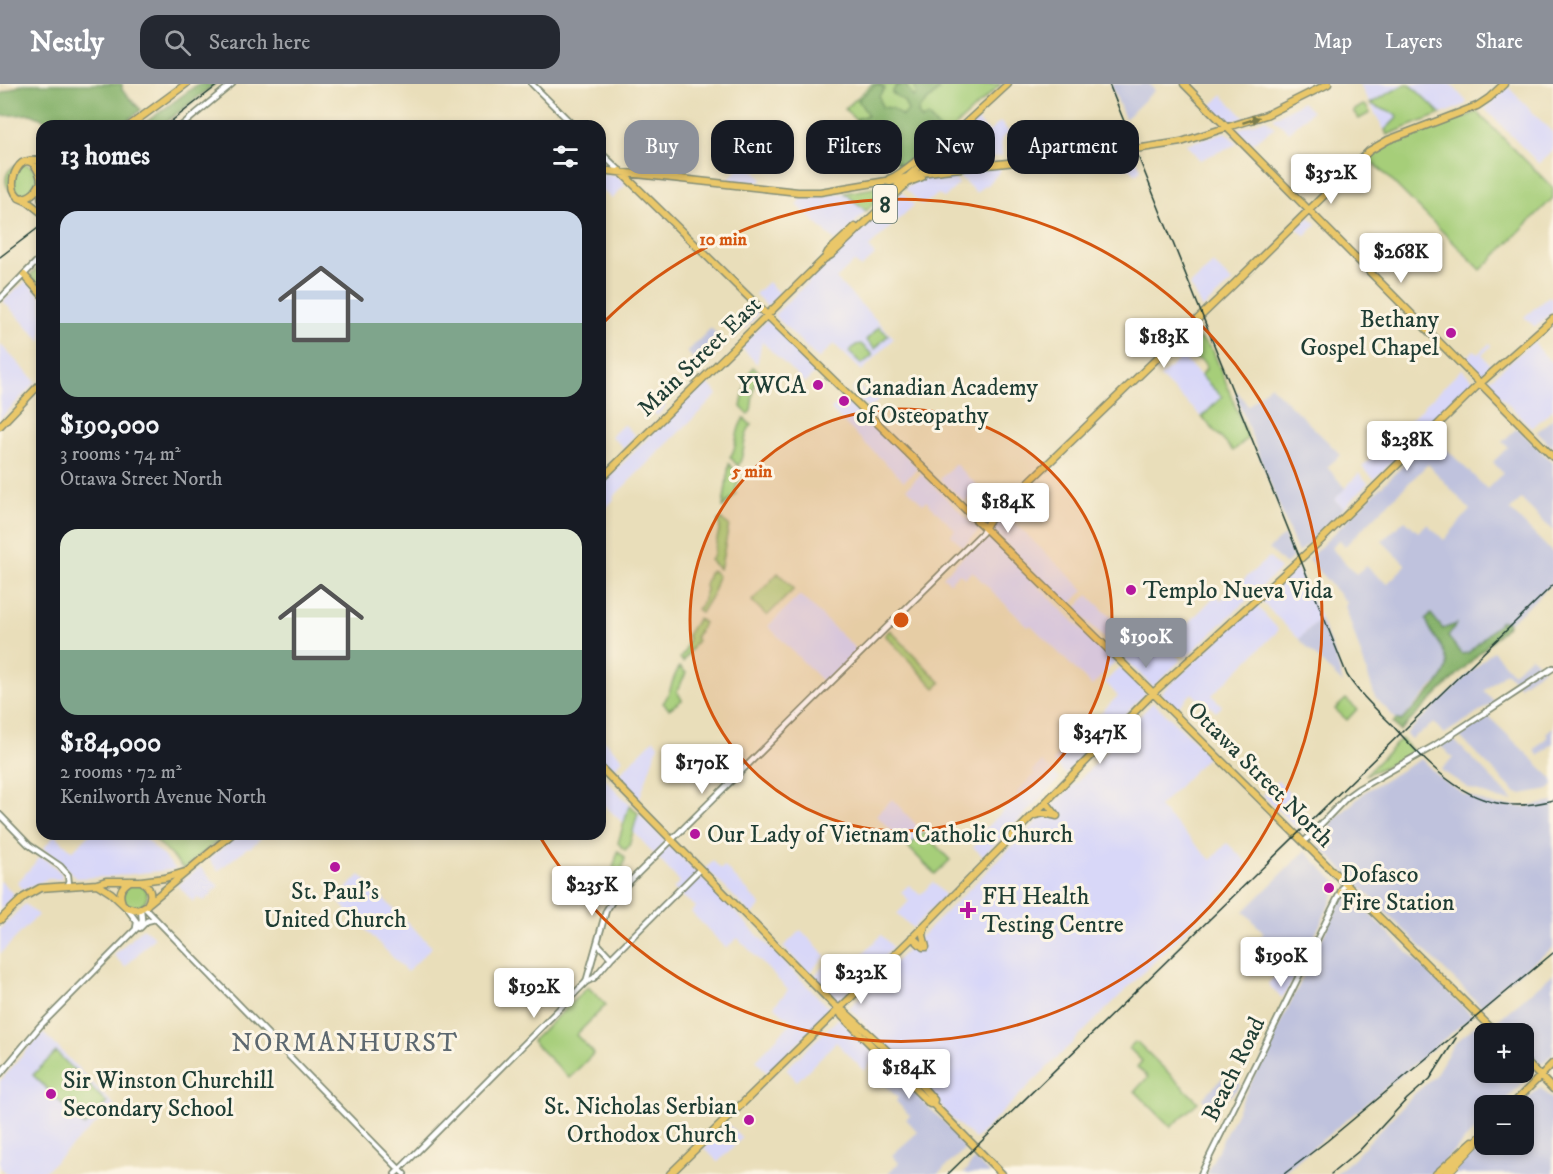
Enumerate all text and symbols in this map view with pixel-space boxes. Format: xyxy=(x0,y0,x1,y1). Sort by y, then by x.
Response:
search box xyxy=(140,15,560,69)
text: Nestly xyxy=(30,25,104,60)
icon: search xyxy=(161,26,194,59)
text: Search here xyxy=(209,29,310,56)
text: Map xyxy=(1313,29,1352,55)
text: Layers xyxy=(1385,29,1443,55)
text: Share xyxy=(1476,29,1523,55)
one-way arrow xyxy=(1242,115,1260,124)
chip: Buy xyxy=(624,120,699,174)
chip: Rent xyxy=(711,120,794,174)
chip: Filters xyxy=(806,120,902,174)
chip: New xyxy=(914,120,995,174)
chip: Apartment xyxy=(1007,120,1139,174)
text: 13 homes xyxy=(60,140,150,173)
icon: filters xyxy=(549,140,582,173)
pin: $352K xyxy=(1289,154,1373,205)
text: $352K xyxy=(1305,161,1357,186)
road number: 8 xyxy=(873,185,897,223)
text: 10 min xyxy=(699,229,747,251)
pin: $268K xyxy=(1359,233,1443,284)
text: $268K xyxy=(1373,240,1429,265)
icon: home xyxy=(267,250,375,358)
street label: Main Street East xyxy=(631,290,768,423)
place label: Bethany Gospel Chapel xyxy=(1300,305,1440,363)
pin: $183K xyxy=(1122,318,1206,369)
text: $183K xyxy=(1139,325,1189,350)
marker: Bethany Gospel Chapel xyxy=(1444,326,1458,340)
place label: YWCA xyxy=(737,371,807,401)
place label: Canadian Academy of Osteopathy xyxy=(856,373,1039,431)
marker: YWCA xyxy=(811,378,825,392)
marker: Canadian Academy of Osteopathy xyxy=(837,394,851,408)
text: $190,000 xyxy=(60,409,160,442)
pin: $238K xyxy=(1365,421,1449,472)
text: $238K xyxy=(1381,428,1433,453)
text: 3 rooms · 74 m² xyxy=(60,442,181,467)
text: 5 min xyxy=(731,461,773,483)
text: Ottawa Street North xyxy=(60,467,223,492)
pin: $184K xyxy=(966,483,1050,534)
text: $184K xyxy=(981,490,1035,515)
icon: home xyxy=(267,568,375,676)
place label: Templo Nueva Vida xyxy=(1143,576,1333,606)
marker: Templo Nueva Vida xyxy=(1124,583,1138,597)
centre of rings xyxy=(891,610,911,630)
pin: $190K xyxy=(1104,618,1188,669)
text: $190K xyxy=(1120,625,1173,650)
street label: Ottawa Street North xyxy=(1181,695,1340,855)
pin: $347K xyxy=(1058,714,1142,765)
text: $347K xyxy=(1073,721,1127,746)
text: $184,000 xyxy=(60,727,161,760)
pin: $170K xyxy=(660,744,744,795)
text: $170K xyxy=(675,751,729,776)
text: 2 rooms · 72 m² xyxy=(60,760,182,785)
text: Kenilworth Avenue North xyxy=(60,785,267,810)
place label: Our Lady of Vietnam Catholic Church xyxy=(707,820,1074,850)
marker: Our Lady of Vietnam Catholic Church xyxy=(688,827,702,841)
marker: St. Paul's United Church xyxy=(328,860,342,874)
place label: Dofasco Fire Station xyxy=(1341,860,1455,918)
pin: $235K xyxy=(550,866,634,917)
text: $235K xyxy=(566,873,618,898)
place label: St. Paul's United Church xyxy=(263,877,407,935)
marker: Dofasco Fire Station xyxy=(1322,881,1336,895)
place label: FH Health Testing Centre xyxy=(982,882,1124,940)
marker: FH Health Testing Centre xyxy=(959,901,977,919)
pin: $190K xyxy=(1239,937,1323,988)
text: $190K xyxy=(1255,944,1308,969)
pin: $232K xyxy=(819,954,903,1005)
text: $232K xyxy=(835,961,887,986)
pin: $192K xyxy=(492,968,576,1019)
text: $192K xyxy=(508,975,560,1000)
street label: Beach Road xyxy=(1196,1012,1272,1127)
map controls xyxy=(1474,1023,1534,1155)
button: + xyxy=(1474,1023,1534,1083)
district label: NORMANHURST xyxy=(231,1027,459,1060)
pin: $184K xyxy=(867,1049,951,1100)
text: $184K xyxy=(882,1056,936,1081)
place label: Sir Winston Churchill Secondary School xyxy=(63,1066,275,1124)
marker: Sir Winston Churchill Secondary School xyxy=(44,1087,58,1101)
place label: St. Nicholas Serbian Orthodox Church xyxy=(544,1092,737,1150)
button: − xyxy=(1474,1095,1534,1155)
marker: St. Nicholas Serbian Orthodox Church xyxy=(742,1113,756,1127)

